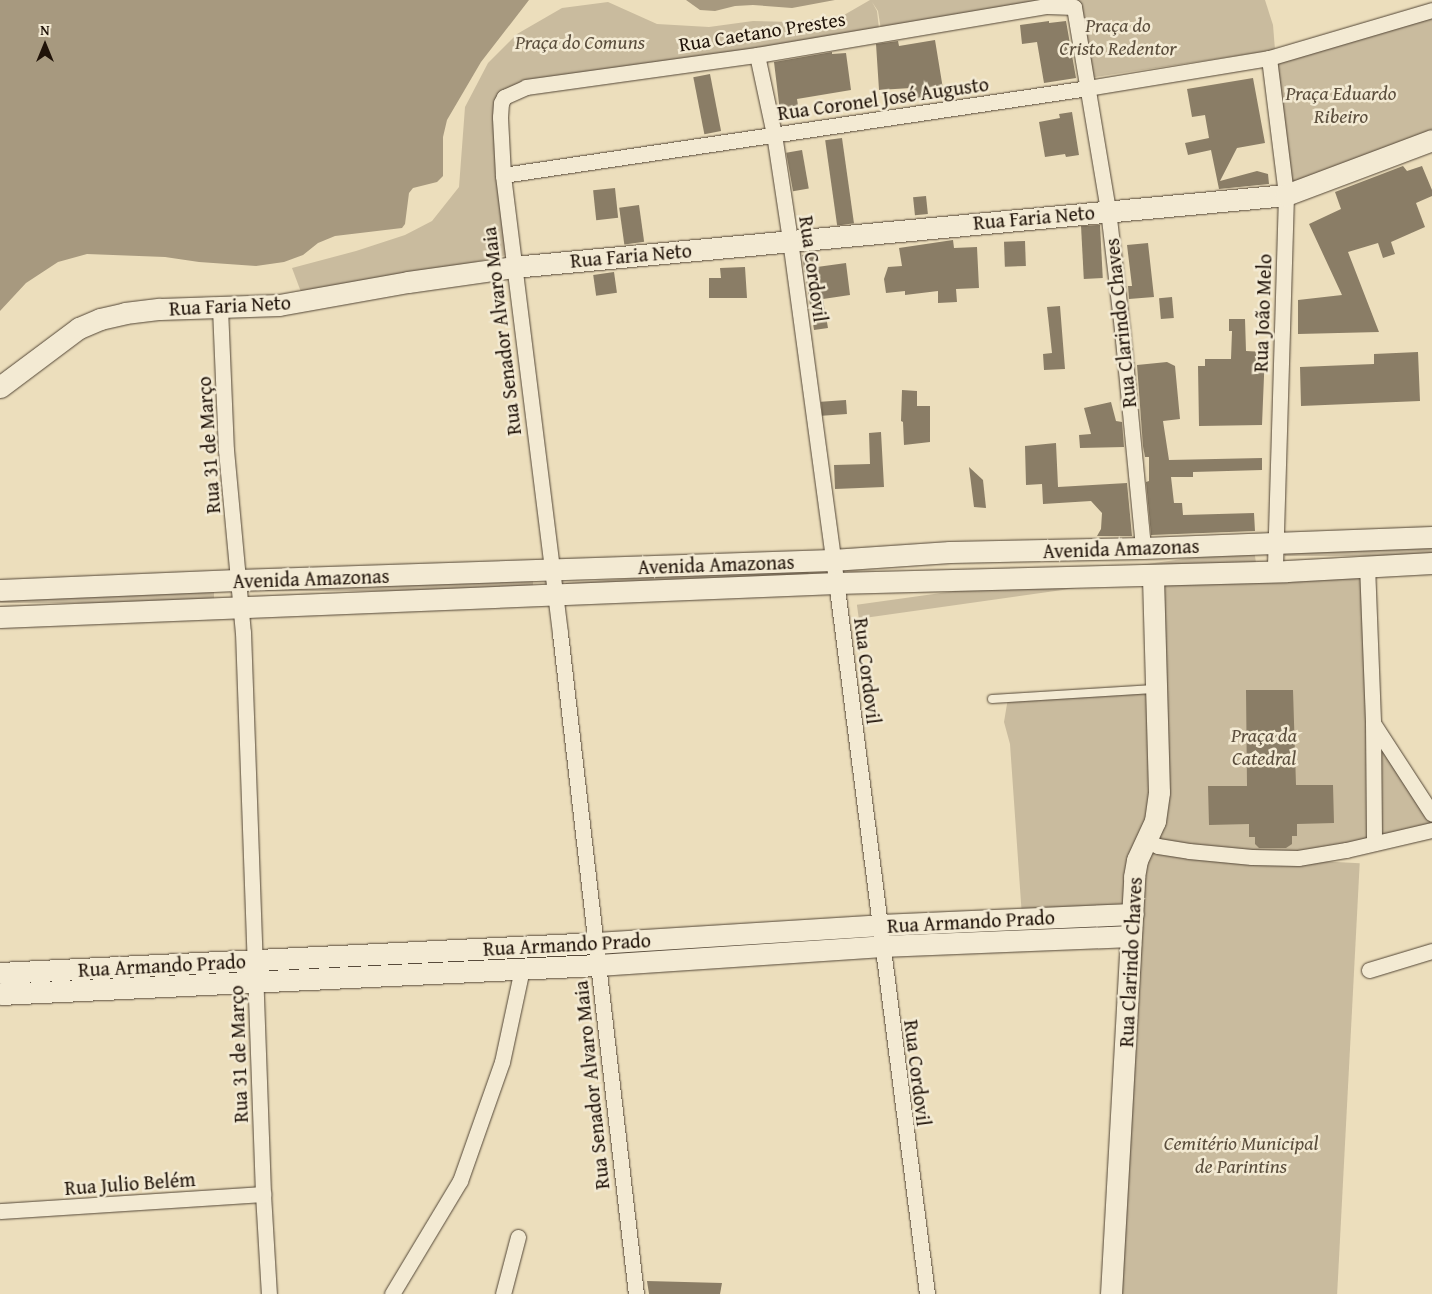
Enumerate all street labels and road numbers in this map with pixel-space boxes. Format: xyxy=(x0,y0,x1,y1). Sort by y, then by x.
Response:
street label: Rua Caetano Prestes xyxy=(677,6,847,56)
street label: Rua Coronel José Augusto xyxy=(776,71,990,125)
street label: Rua Faria Neto xyxy=(972,200,1096,234)
street label: Rua Cordovil xyxy=(795,214,833,324)
street label: Rua Senador Alvaro Maia xyxy=(476,225,526,437)
street label: Rua Clarindo Chaves xyxy=(1099,237,1141,409)
street label: Rua Faria Neto xyxy=(569,238,693,272)
street label: Rua João Melo xyxy=(1248,253,1276,373)
street label: Rua Faria Neto xyxy=(168,290,292,320)
street label: Rua 31 de Março xyxy=(191,376,225,514)
street label: Avenida Amazonas xyxy=(1042,533,1200,563)
street label: Avenida Amazonas xyxy=(637,549,795,579)
street label: Avenida Amazonas xyxy=(232,563,390,593)
street label: Rua Cordovil xyxy=(850,616,886,726)
street label: Rua Clarindo Chaves xyxy=(1114,876,1146,1048)
street label: Rua Armando Prado xyxy=(886,905,1056,937)
street label: Rua Armando Prado xyxy=(482,928,652,960)
street label: Rua Armando Prado xyxy=(77,949,247,981)
street label: Rua Senador Alvaro Maia xyxy=(568,979,614,1191)
street label: Rua 31 de Março xyxy=(224,985,252,1123)
street label: Rua Cordovil xyxy=(900,1018,936,1128)
street label: Rua Julio Belém xyxy=(64,1166,196,1200)

